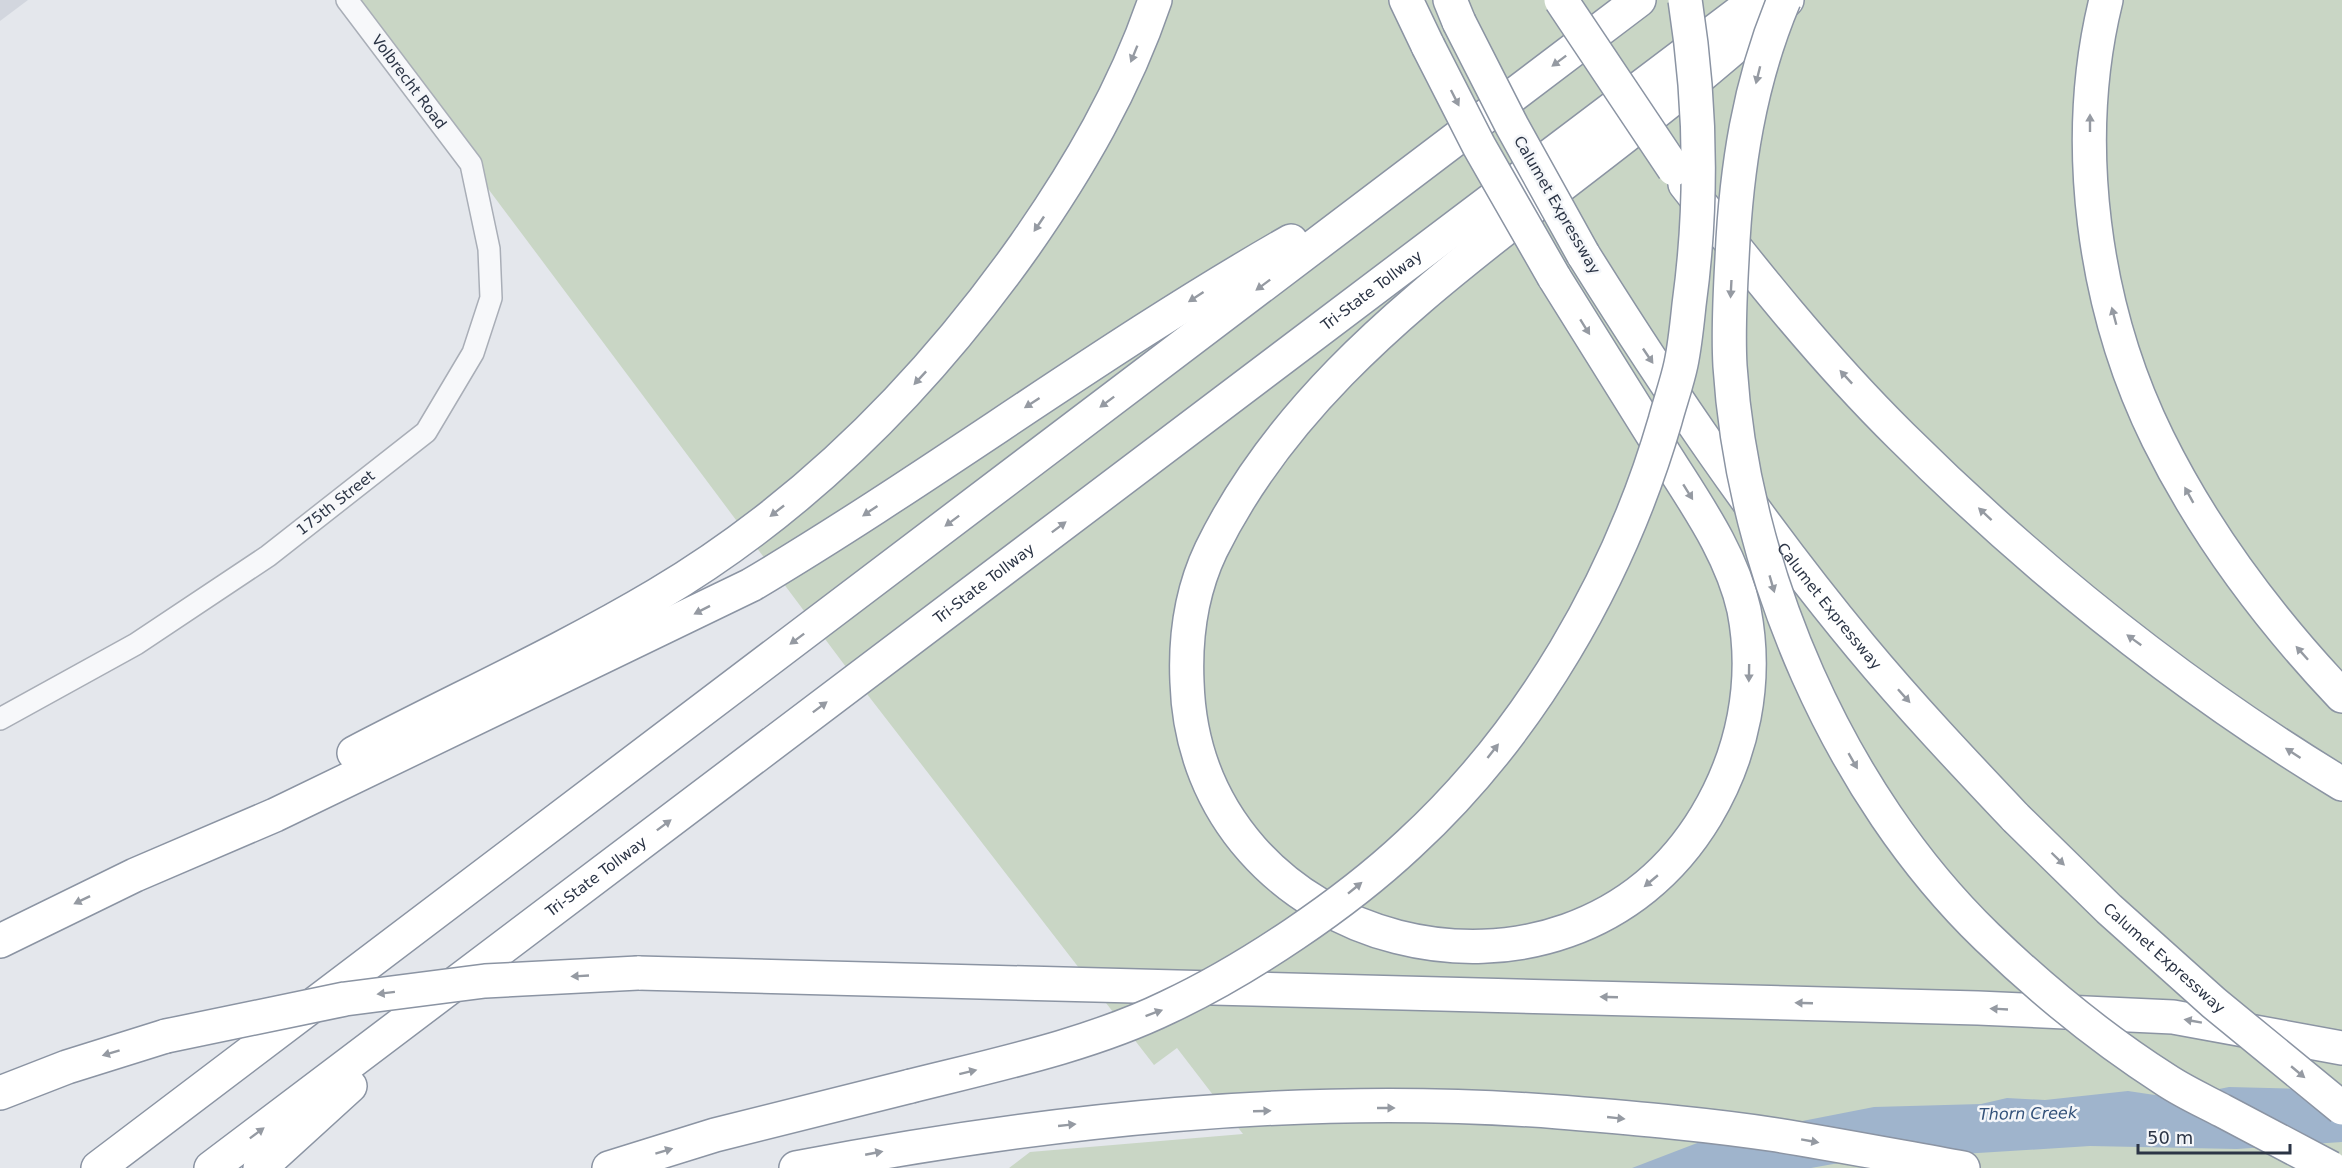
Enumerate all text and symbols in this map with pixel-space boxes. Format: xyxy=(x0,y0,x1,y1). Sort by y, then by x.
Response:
street label: Volbrecht Road xyxy=(368,31,450,133)
one-way arrow xyxy=(1129,46,1139,64)
one-way arrow xyxy=(1552,55,1568,67)
one-way arrow xyxy=(1752,66,1762,84)
one-way arrow xyxy=(1449,89,1459,107)
one-way arrow xyxy=(2085,113,2095,132)
street label: Calumet Expressway xyxy=(1510,133,1604,277)
one-way arrow xyxy=(1033,216,1045,232)
street label: Tri-State Tollway xyxy=(1317,247,1426,335)
one-way arrow xyxy=(1255,278,1270,290)
one-way arrow xyxy=(1726,279,1735,298)
one-way arrow xyxy=(1187,291,1204,302)
one-way arrow xyxy=(2109,307,2118,325)
one-way arrow xyxy=(1579,319,1590,335)
one-way arrow xyxy=(1642,348,1654,364)
one-way arrow xyxy=(1839,370,1853,385)
one-way arrow xyxy=(913,371,927,386)
one-way arrow xyxy=(1100,396,1115,408)
one-way arrow xyxy=(1024,398,1041,409)
street label: 175th Street xyxy=(293,467,378,539)
one-way arrow xyxy=(1682,484,1693,500)
one-way arrow xyxy=(2183,487,2194,503)
one-way arrow xyxy=(769,504,785,517)
one-way arrow xyxy=(862,505,878,517)
one-way arrow xyxy=(1978,508,1992,522)
one-way arrow xyxy=(945,514,960,526)
one-way arrow xyxy=(1051,520,1067,533)
street label: Calumet Expressway xyxy=(1773,539,1885,673)
street label: Tri-State Tollway xyxy=(929,540,1038,628)
one-way arrow xyxy=(1768,575,1778,593)
one-way arrow xyxy=(693,605,710,615)
one-way arrow xyxy=(790,633,806,645)
one-way arrow xyxy=(2126,635,2141,647)
one-way arrow xyxy=(2295,646,2309,661)
one-way arrow xyxy=(1744,664,1754,683)
one-way arrow xyxy=(1897,688,1910,703)
one-way arrow xyxy=(812,702,827,714)
one-way arrow xyxy=(1486,744,1498,759)
one-way arrow xyxy=(2285,748,2301,759)
one-way arrow xyxy=(1848,753,1859,769)
one-way arrow xyxy=(656,819,672,831)
street label: Tri-State Tollway xyxy=(541,833,650,921)
one-way arrow xyxy=(2050,852,2064,866)
one-way arrow xyxy=(1643,875,1659,888)
one-way arrow xyxy=(1347,883,1362,895)
one-way arrow xyxy=(74,896,91,905)
street label: Calumet Expressway xyxy=(2100,899,2229,1017)
one-way arrow xyxy=(570,972,589,981)
one-way arrow xyxy=(376,989,395,998)
one-way arrow xyxy=(1599,992,1618,1002)
one-way arrow xyxy=(1794,998,1813,1008)
one-way arrow xyxy=(1989,1005,2008,1014)
one-way arrow xyxy=(1145,1008,1163,1017)
one-way arrow xyxy=(2184,1016,2203,1025)
one-way arrow xyxy=(102,1049,120,1058)
one-way arrow xyxy=(2290,1065,2305,1078)
one-way arrow xyxy=(959,1066,977,1076)
one-way arrow xyxy=(1377,1103,1396,1113)
water label: Thorn Creek xyxy=(1979,1103,2078,1124)
one-way arrow xyxy=(1252,1106,1271,1116)
one-way arrow xyxy=(1607,1113,1626,1123)
scale bar xyxy=(2138,1117,2290,1155)
one-way arrow xyxy=(1058,1120,1077,1130)
one-way arrow xyxy=(250,1127,265,1139)
text: 50 m xyxy=(2147,1127,2193,1148)
one-way arrow xyxy=(1801,1137,1820,1146)
one-way arrow xyxy=(655,1146,673,1155)
one-way arrow xyxy=(865,1148,884,1157)

